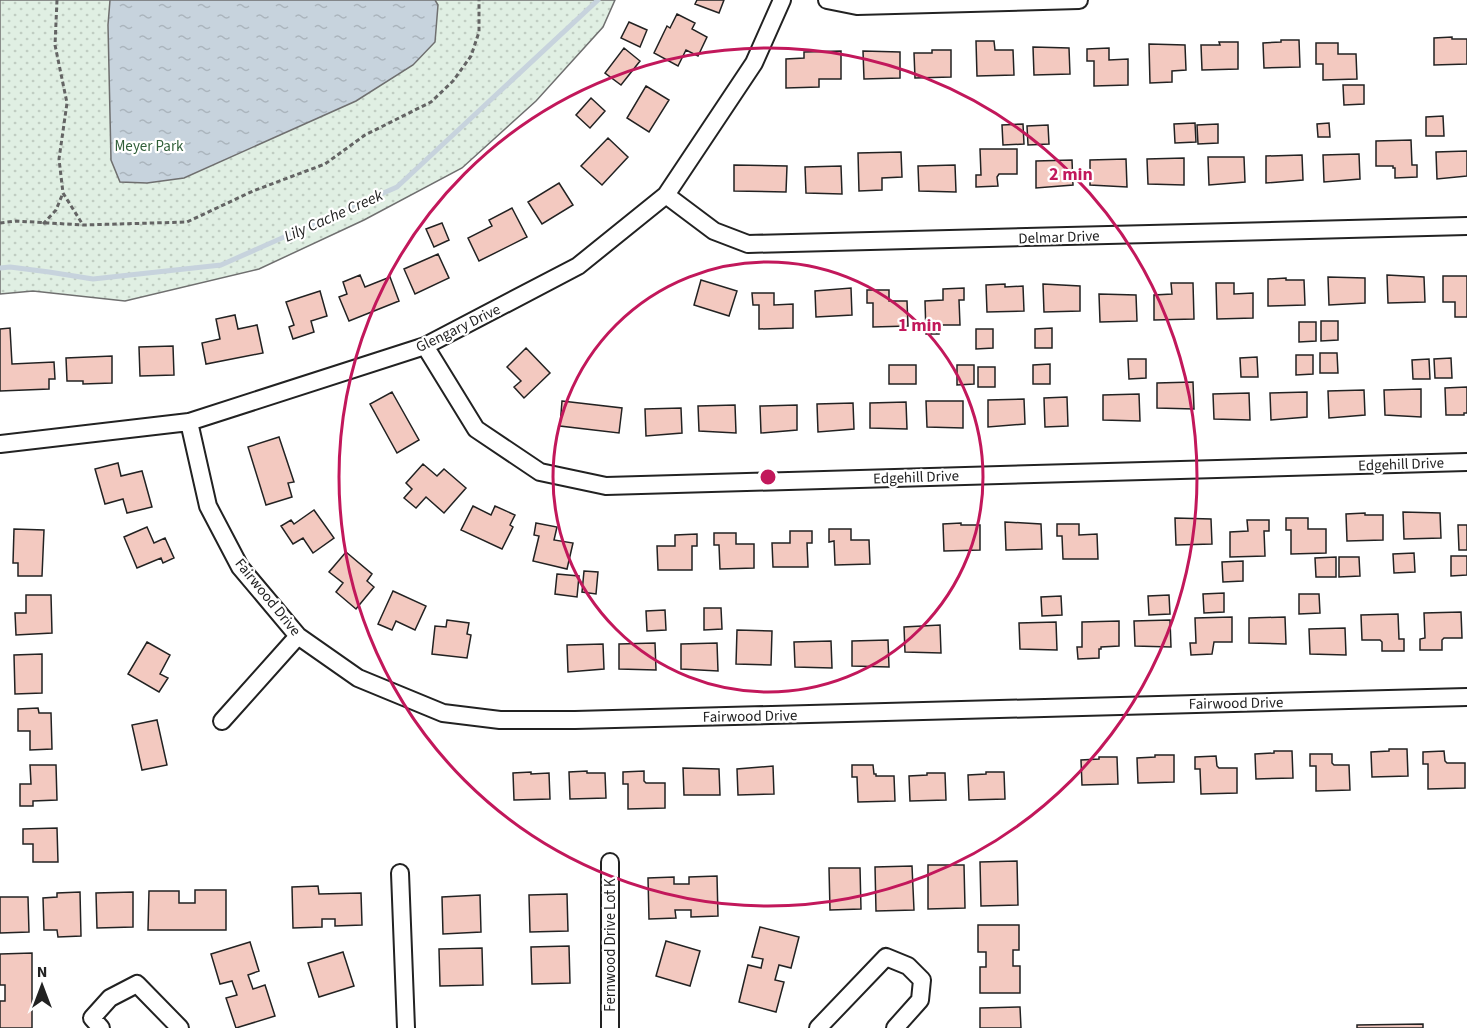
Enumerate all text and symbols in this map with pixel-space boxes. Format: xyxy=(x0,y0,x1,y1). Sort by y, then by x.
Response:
park label: Meyer Park xyxy=(114,136,184,157)
text: 2 min xyxy=(1049,162,1093,187)
water label: Lily Cache Creek xyxy=(280,184,387,248)
street label: Delmar Drive xyxy=(1018,226,1100,249)
street label: Glengary Drive xyxy=(412,299,504,358)
text: 1 min xyxy=(898,313,942,338)
street label: Edgehill Drive xyxy=(1358,453,1444,476)
street label: Edgehill Drive xyxy=(873,466,959,489)
centre of rings xyxy=(758,467,778,487)
street label: Fairwood Drive xyxy=(230,554,306,641)
street label: Fairwood Drive xyxy=(1189,692,1283,715)
street label: Fairwood Drive xyxy=(703,705,797,728)
street label: Fernwood Drive Lot K xyxy=(600,878,621,1012)
north arrow xyxy=(12,956,72,1016)
text: N xyxy=(37,961,47,983)

